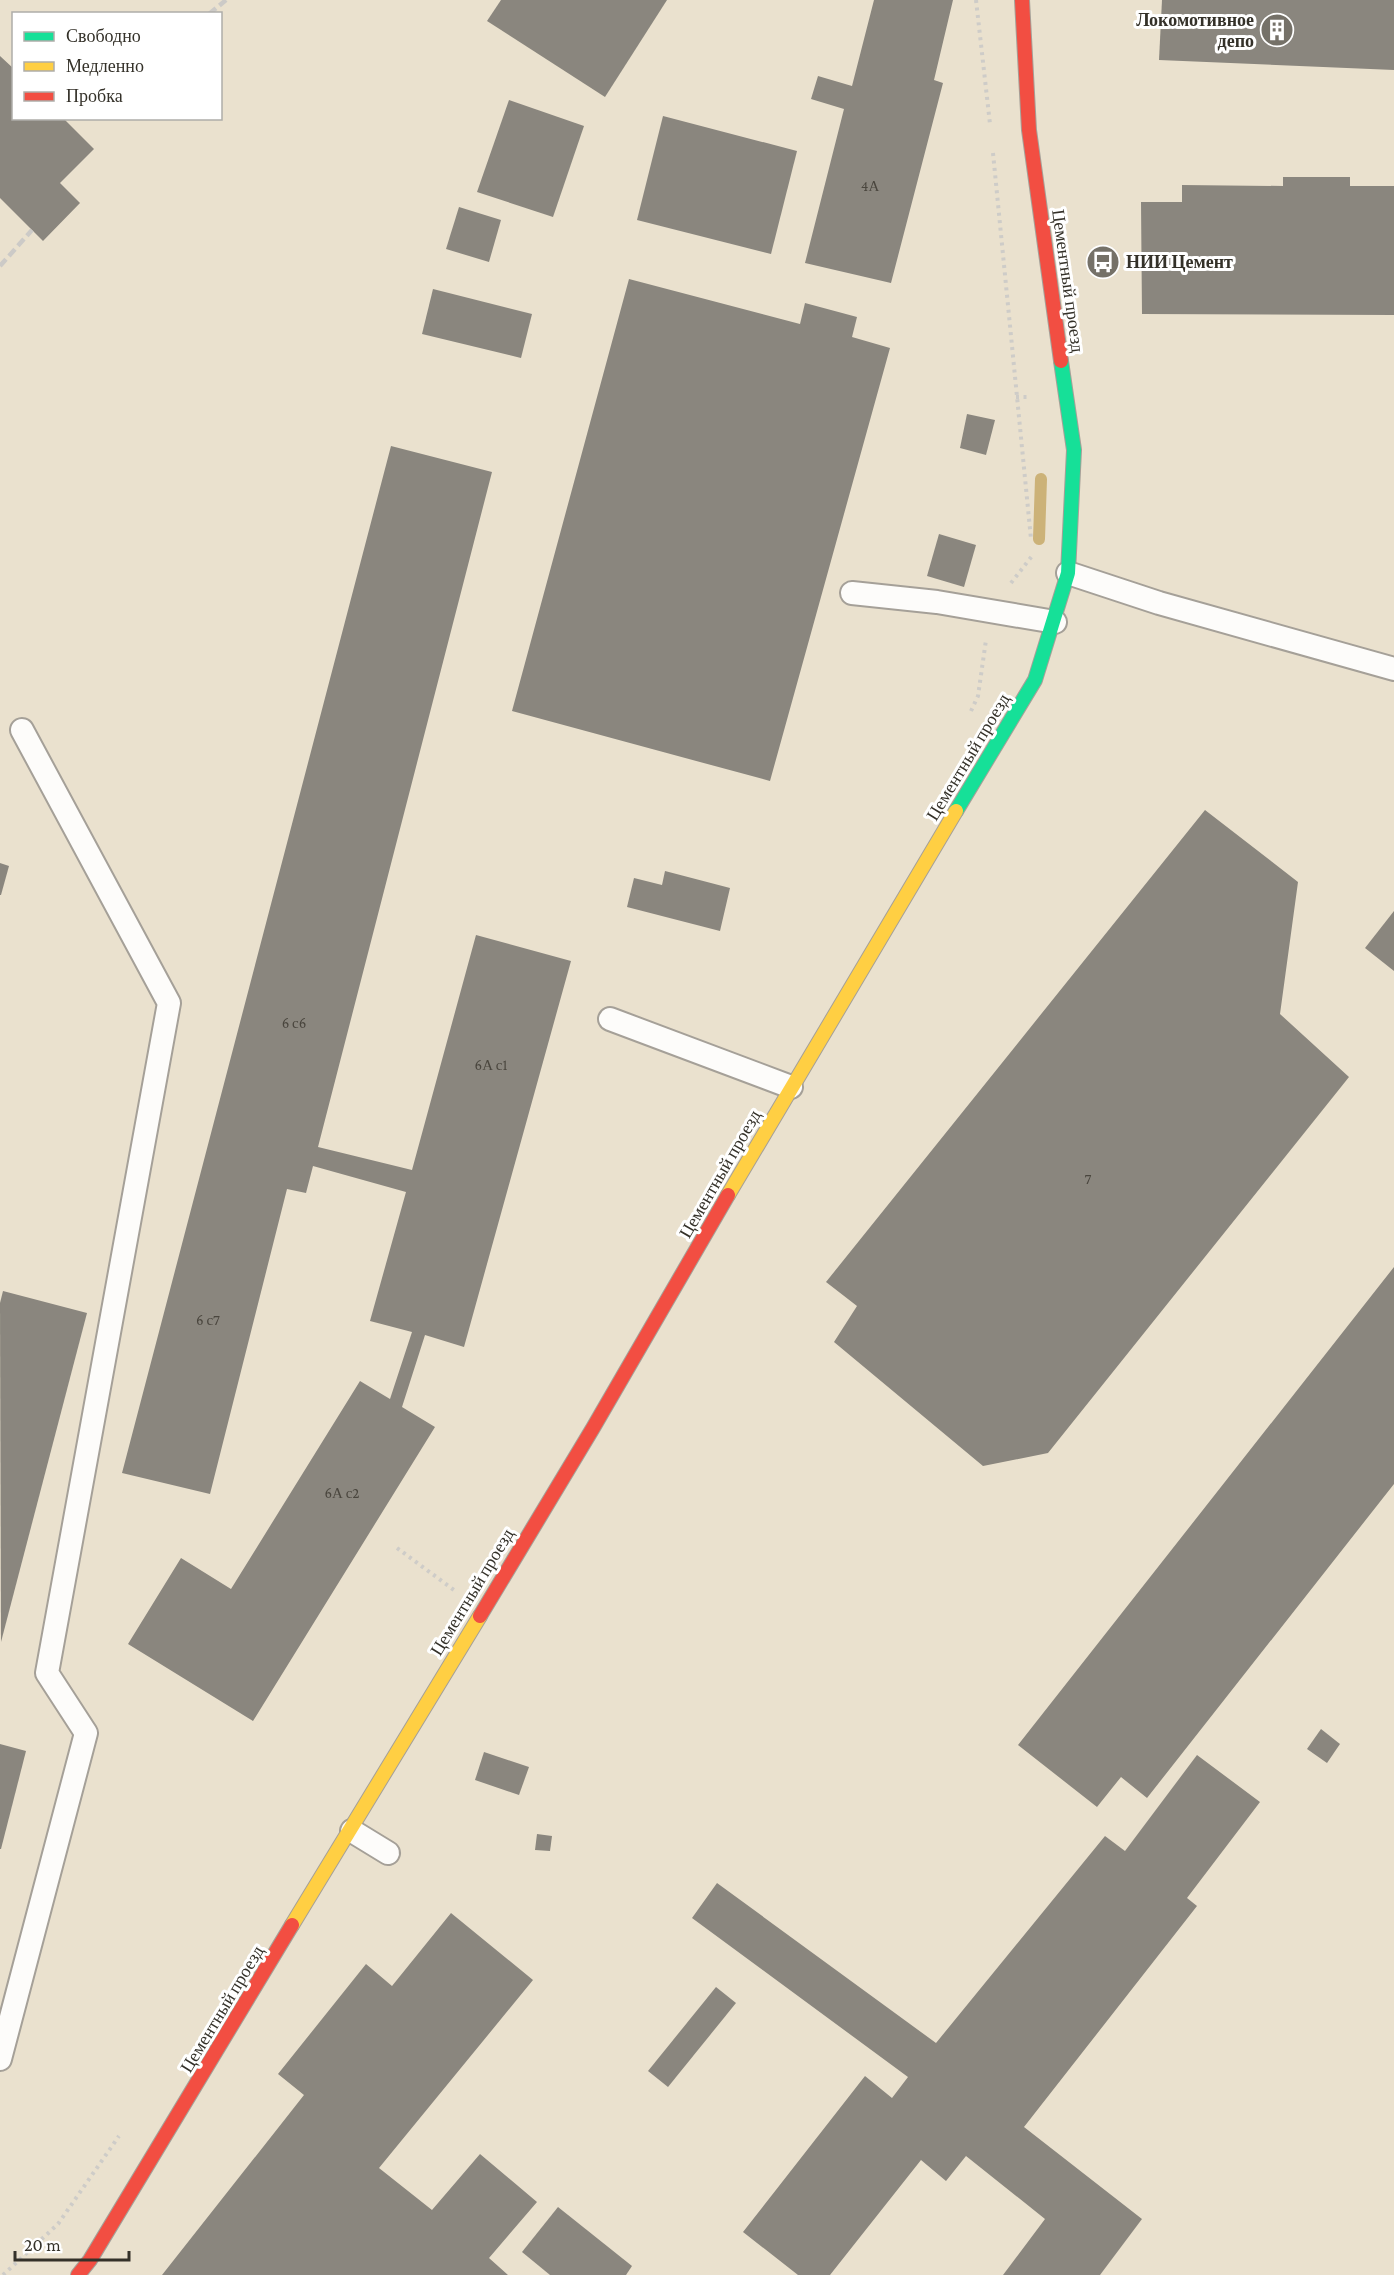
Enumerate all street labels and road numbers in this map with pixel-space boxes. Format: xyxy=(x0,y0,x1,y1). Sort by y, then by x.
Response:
street label: Цементный проезд xyxy=(1048,208,1088,354)
street label: Цементный проезд xyxy=(922,690,1014,824)
street label: Цементный проезд xyxy=(675,1106,765,1242)
street label: Цементный проезд xyxy=(426,1525,518,1659)
street label: Цементный проезд xyxy=(176,1942,268,2076)

